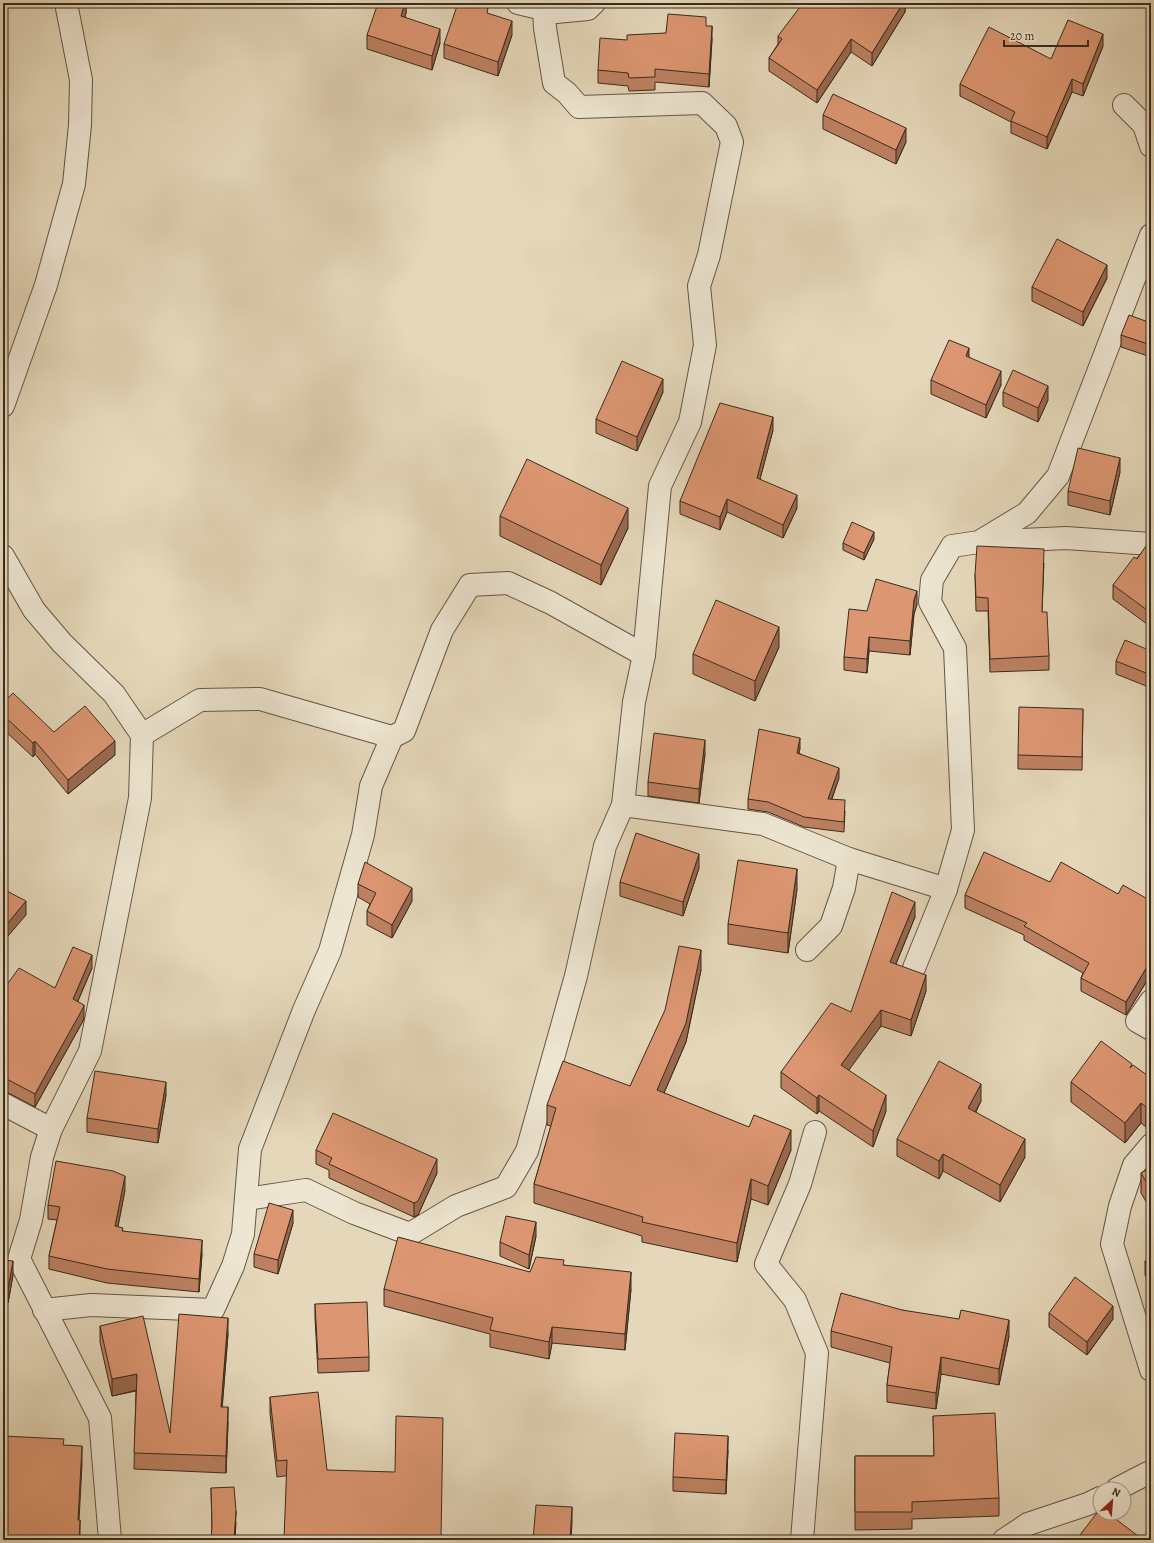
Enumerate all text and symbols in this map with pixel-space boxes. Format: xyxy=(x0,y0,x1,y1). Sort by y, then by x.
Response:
scale bar xyxy=(1004,22,1088,48)
text: 20 m xyxy=(1010,28,1034,44)
north arrow xyxy=(1092,1481,1132,1521)
text: N xyxy=(1109,1484,1123,1501)

